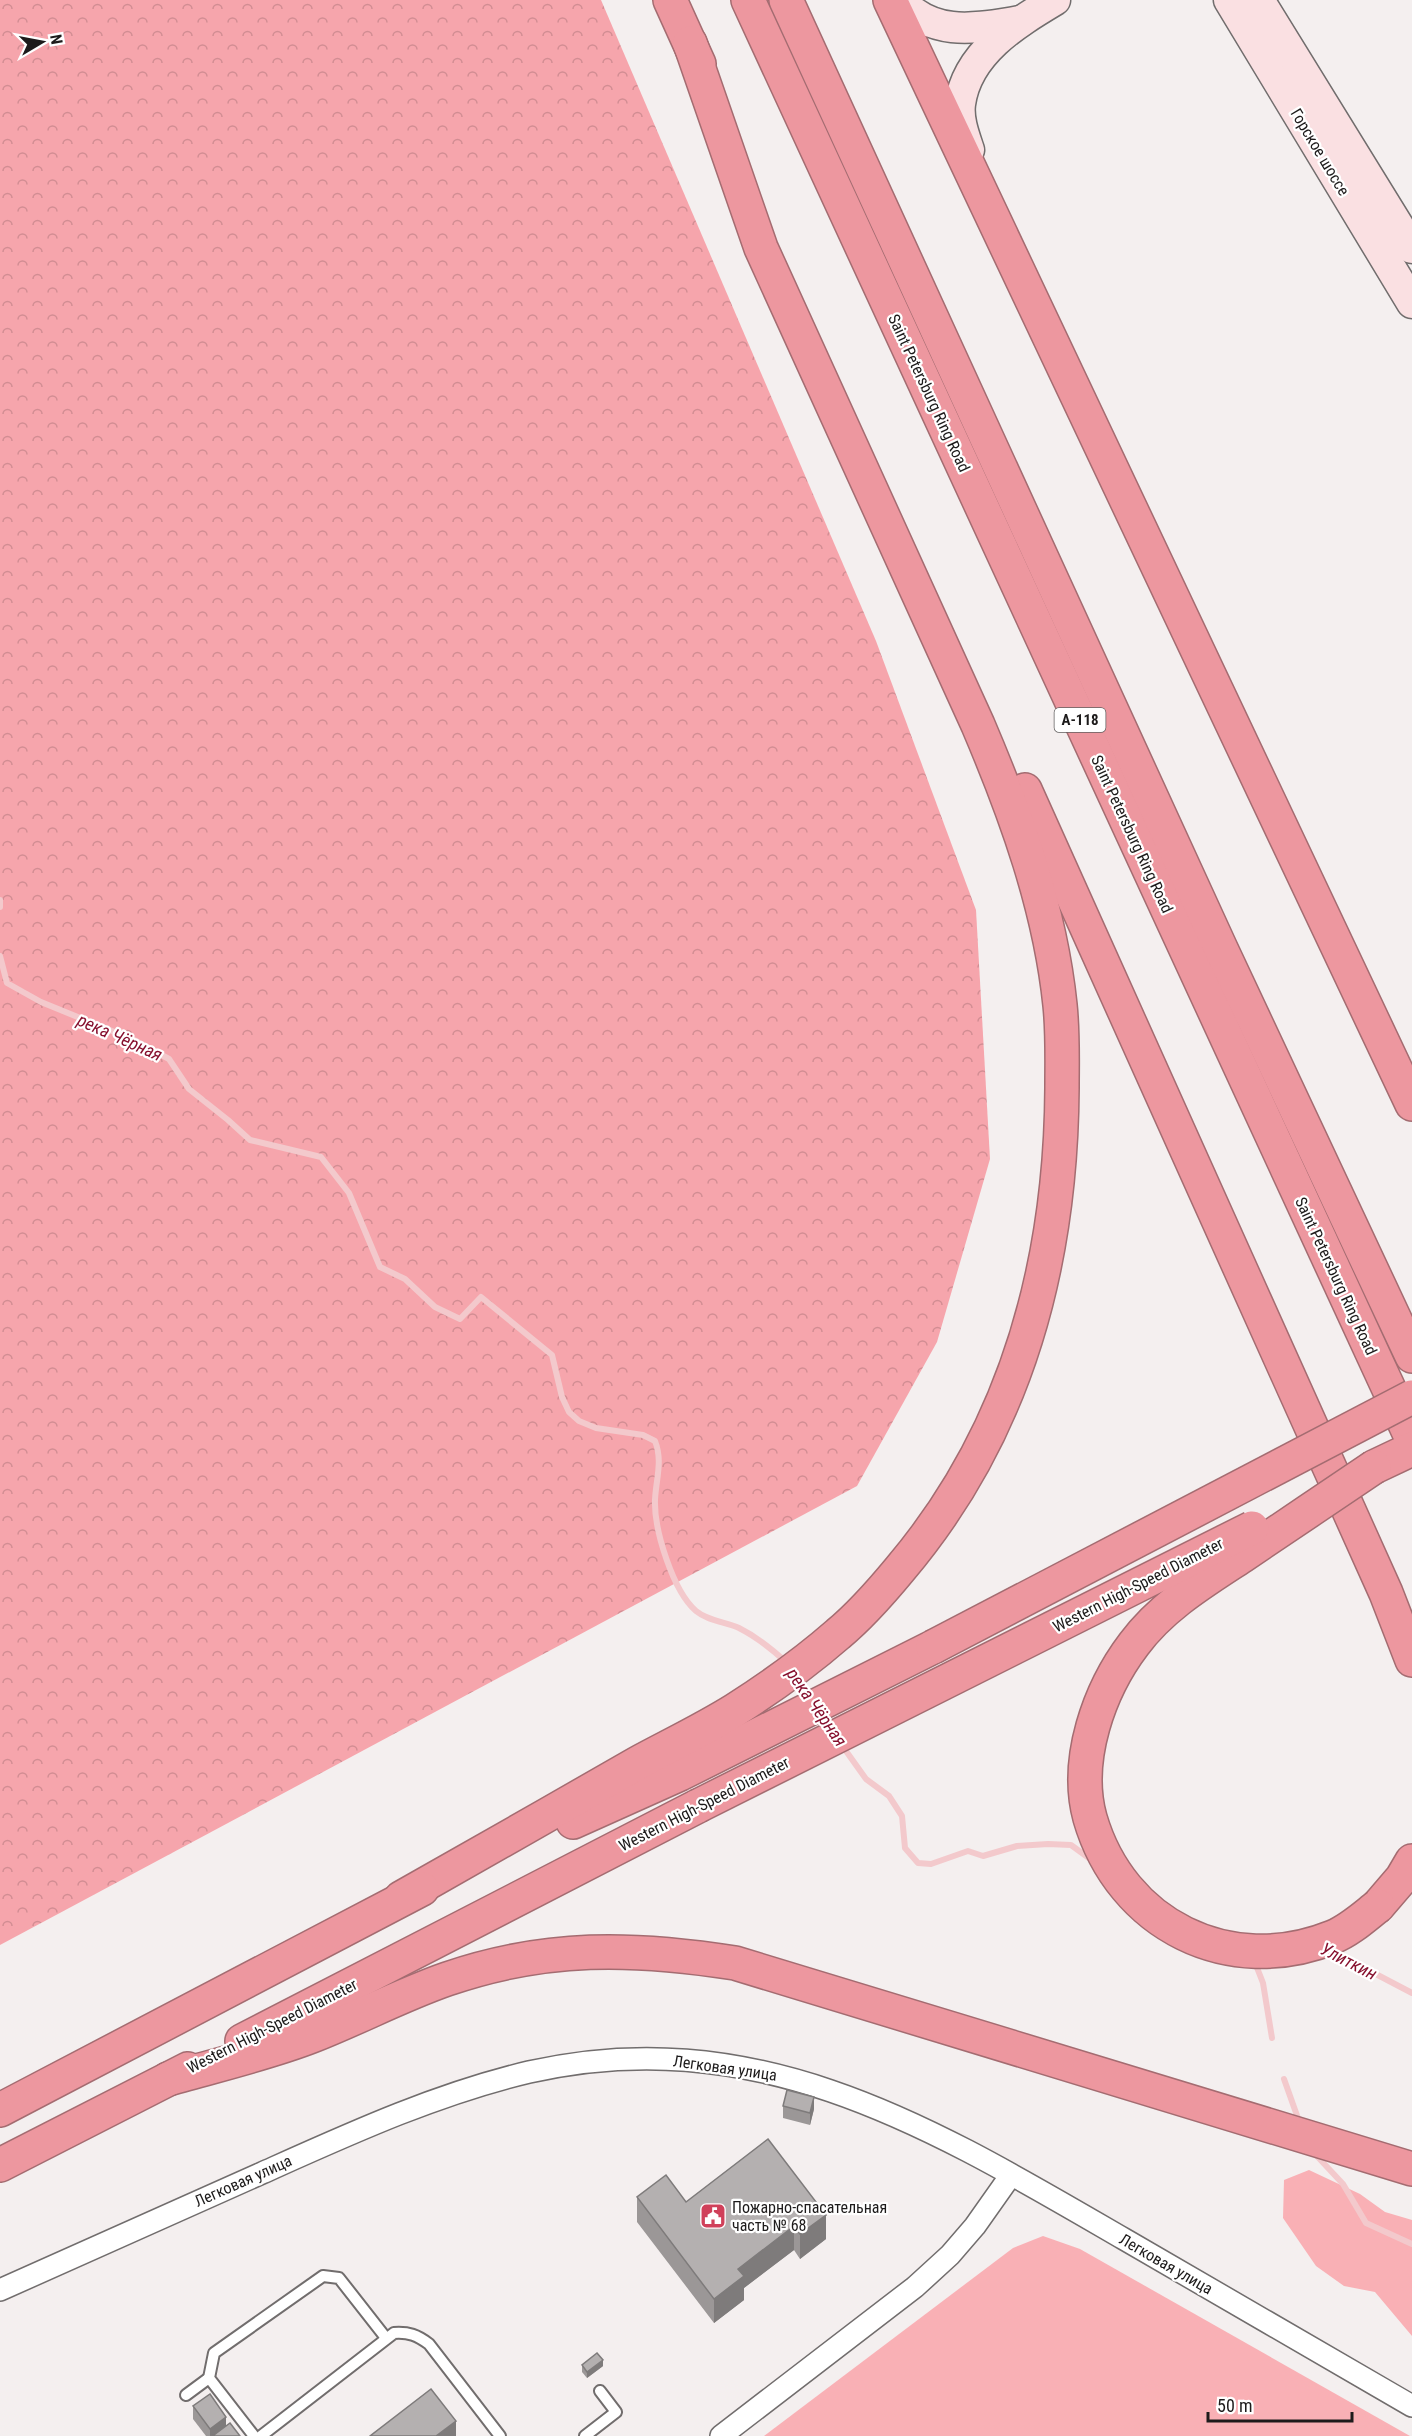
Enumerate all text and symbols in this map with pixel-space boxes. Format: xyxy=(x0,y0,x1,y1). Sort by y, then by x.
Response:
north arrow xyxy=(12,12,72,72)
text: N xyxy=(46,33,66,46)
street label: Горское шоссе xyxy=(1287,105,1353,199)
street label: Saint Petersburg Ring Road xyxy=(884,311,974,475)
road number: А-118 xyxy=(1054,708,1106,732)
street label: Saint Petersburg Ring Road xyxy=(1087,752,1177,916)
water label: река Чёрная xyxy=(73,1009,166,1065)
street label: Saint Petersburg Ring Road xyxy=(1291,1194,1381,1358)
street label: Western High-Speed Diameter xyxy=(1050,1534,1226,1636)
water label: река Чёрная xyxy=(782,1663,852,1750)
street label: Western High-Speed Diameter xyxy=(616,1753,792,1855)
water label: Улиткин xyxy=(1317,1938,1381,1984)
street label: Western High-Speed Diameter xyxy=(184,1975,360,2077)
street label: Легковая улица xyxy=(672,2051,778,2085)
street label: Легковая улица xyxy=(191,2151,295,2211)
place label: Пожарно-спасательная часть № 68 xyxy=(732,2198,887,2235)
public building icon: Пожарно-спасательная часть № 68 xyxy=(698,2201,728,2231)
street label: Легковая улица xyxy=(1116,2230,1216,2298)
scale bar xyxy=(1208,2385,1352,2423)
text: 50 m xyxy=(1217,2395,1252,2416)

